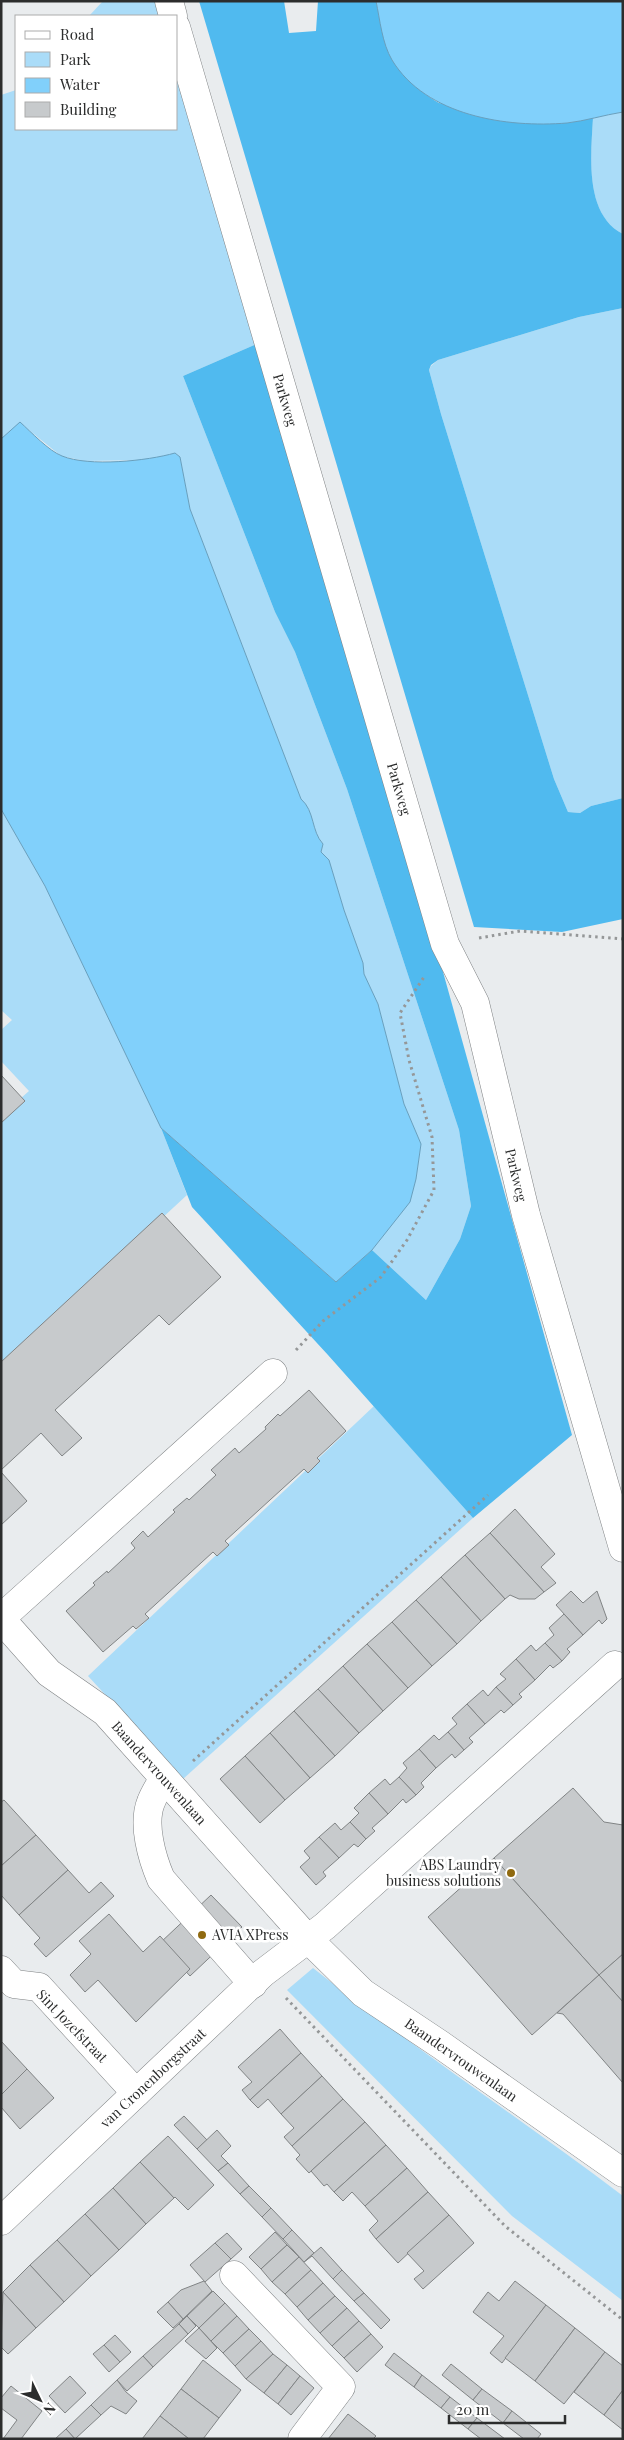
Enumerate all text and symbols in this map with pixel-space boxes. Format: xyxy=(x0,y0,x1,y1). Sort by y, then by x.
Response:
legend xyxy=(15,15,178,130)
text: Road xyxy=(60,24,94,44)
text: Park xyxy=(60,49,92,69)
text: Water xyxy=(59,74,100,94)
text: Building xyxy=(60,99,117,119)
street label: Parkweg xyxy=(269,371,302,429)
street label: Parkweg xyxy=(383,760,416,818)
street label: Parkweg xyxy=(501,1147,532,1204)
street label: Baandervrouwenlaan xyxy=(108,1717,212,1829)
place label: ABS Laundry business solutions xyxy=(386,1855,501,1890)
marker: ABS Laundry business solutions xyxy=(505,1867,517,1879)
place label: AVIA XPress xyxy=(211,1925,288,1944)
marker: AVIA XPress xyxy=(196,1929,208,1941)
street label: Sint Jozefstraat xyxy=(33,1985,113,2067)
street label: Baandervrouwenlaan xyxy=(401,2014,522,2106)
street label: van Cronenborgstraat xyxy=(95,2023,210,2132)
north arrow xyxy=(15,2375,65,2425)
scale bar xyxy=(449,2392,565,2424)
text: N xyxy=(39,2399,60,2419)
text: 20 m xyxy=(456,2399,490,2419)

